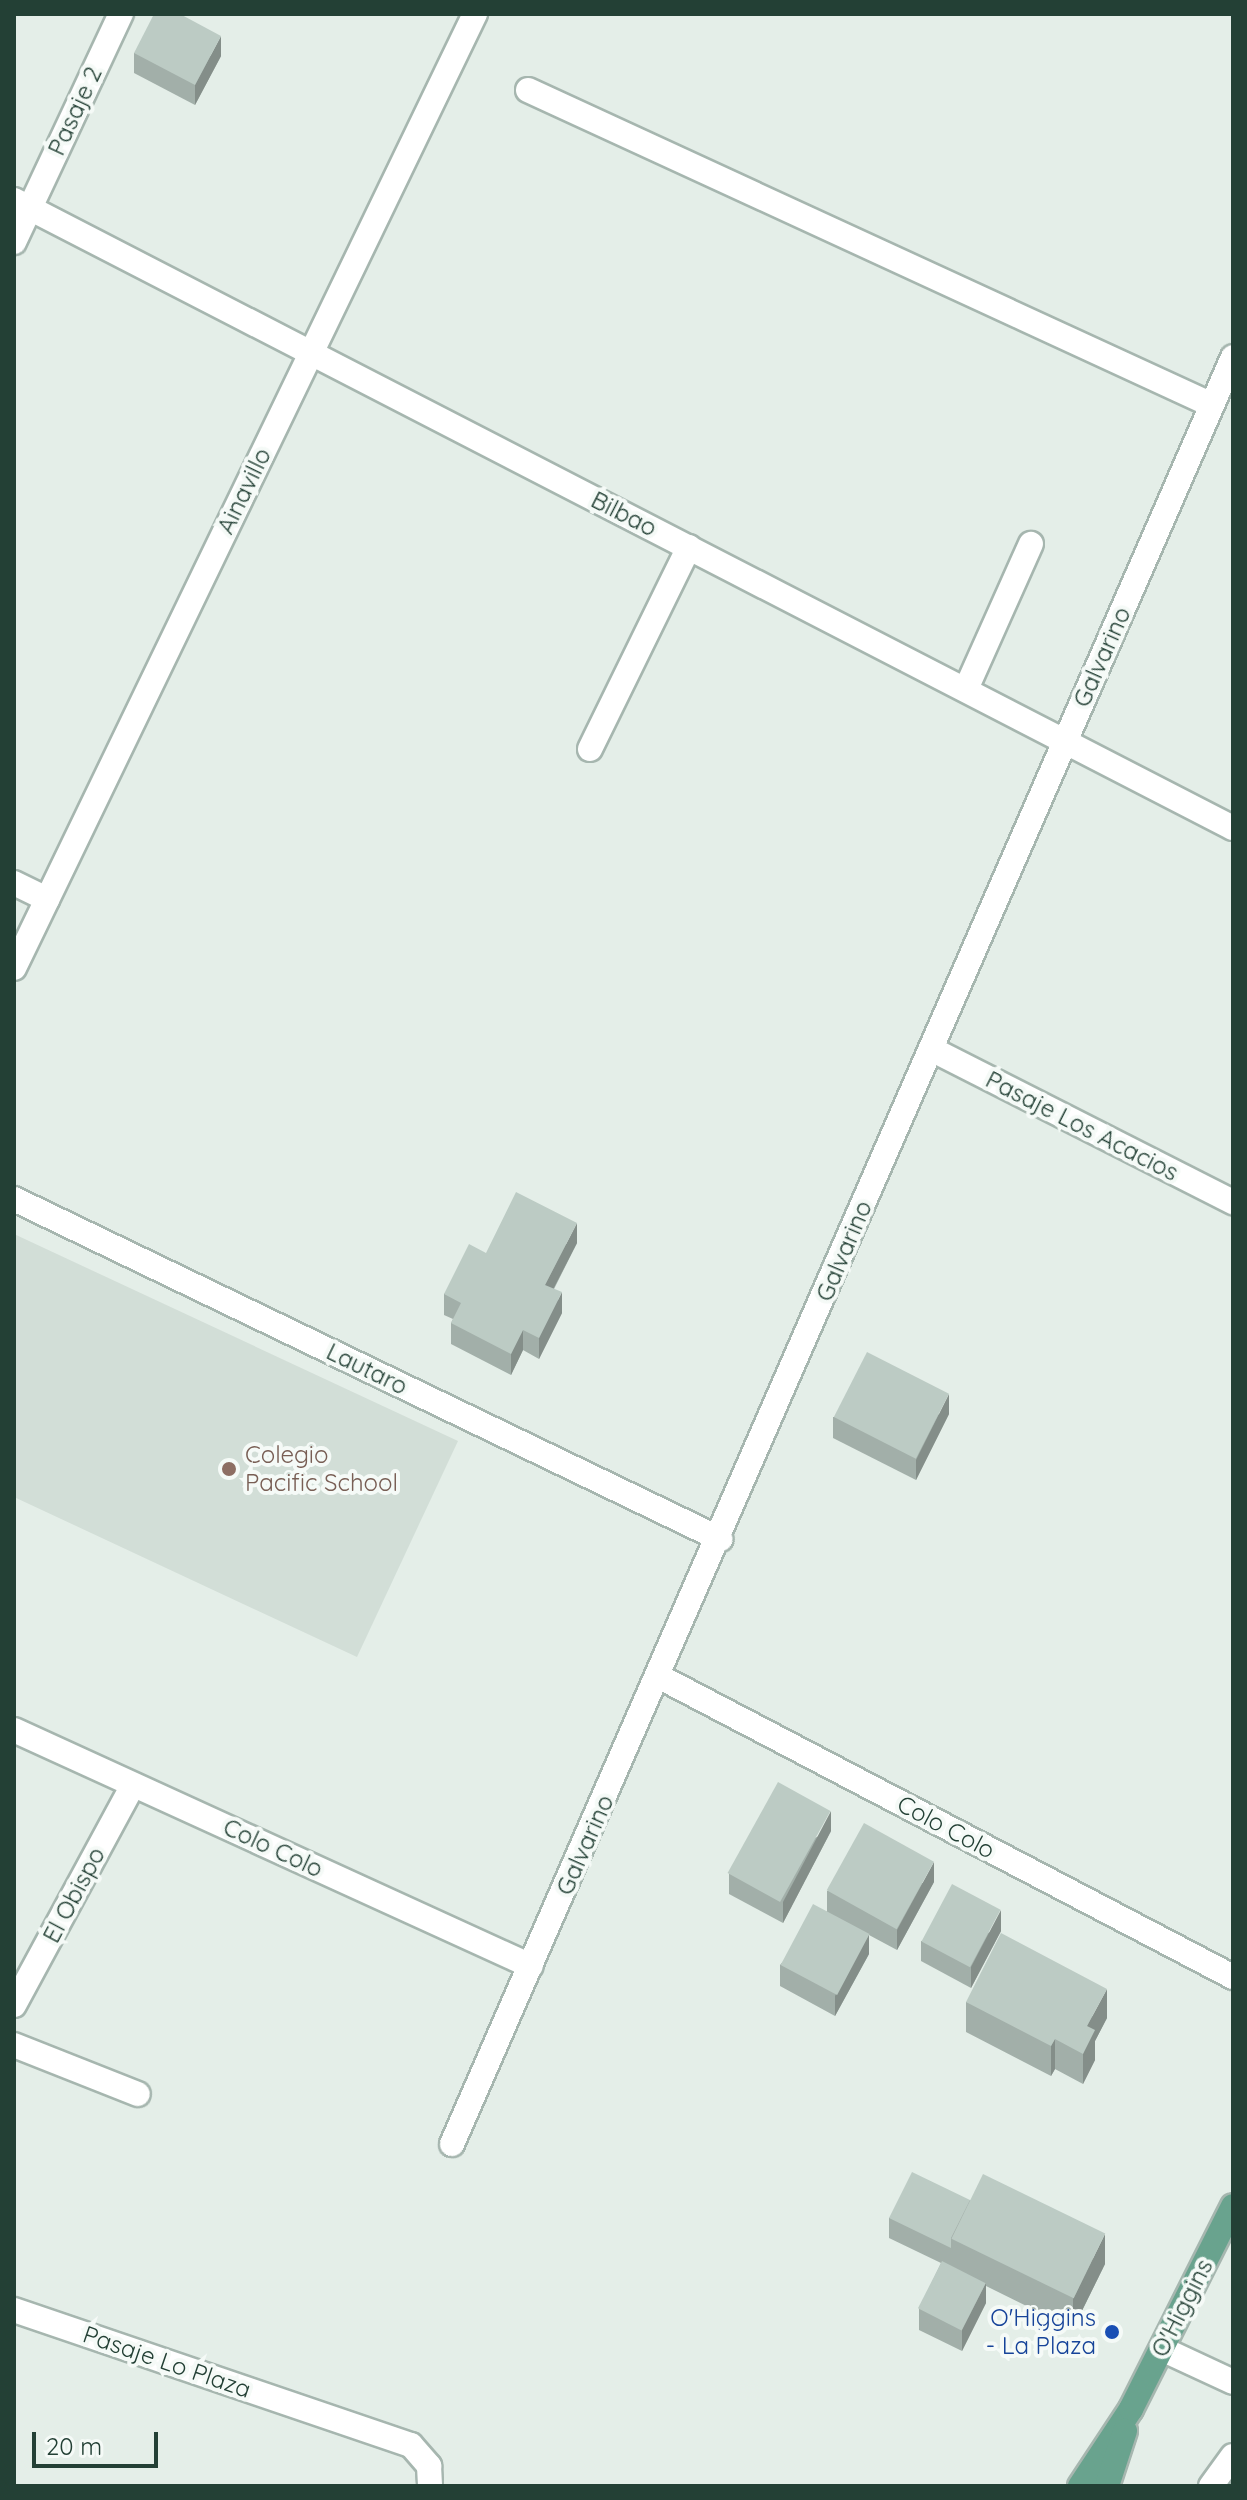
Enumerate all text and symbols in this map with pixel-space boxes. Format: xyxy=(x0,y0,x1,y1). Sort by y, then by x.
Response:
street label: Pasaje 2 xyxy=(42,62,108,160)
street label: Ainavillo xyxy=(211,443,277,539)
street label: Bilbao xyxy=(586,485,662,543)
street label: Galvarino xyxy=(1067,603,1137,711)
street label: Pasaje Los Acacios xyxy=(981,1065,1183,1187)
street label: Galvarino xyxy=(810,1196,878,1306)
street label: Lautaro xyxy=(322,1337,412,1401)
place label: Colegio Pacific School xyxy=(245,1441,398,1497)
marker: Colegio Pacific School xyxy=(220,1460,238,1478)
street label: Colo Colo xyxy=(892,1789,1000,1865)
street label: Galvarino xyxy=(550,1791,620,1899)
street label: Colo Colo xyxy=(219,1812,327,1884)
street label: El Obispo xyxy=(37,1842,111,1948)
street label: O'Higgins xyxy=(1145,2254,1219,2362)
place label: O'Higgins - La Plaza xyxy=(986,2304,1096,2360)
street label: Pasaje Lo Plaza xyxy=(79,2320,255,2404)
marker: O'Higgins - La Plaza xyxy=(1103,2323,1121,2341)
scale bar xyxy=(36,2416,162,2466)
text: 20 m xyxy=(46,2431,102,2461)

